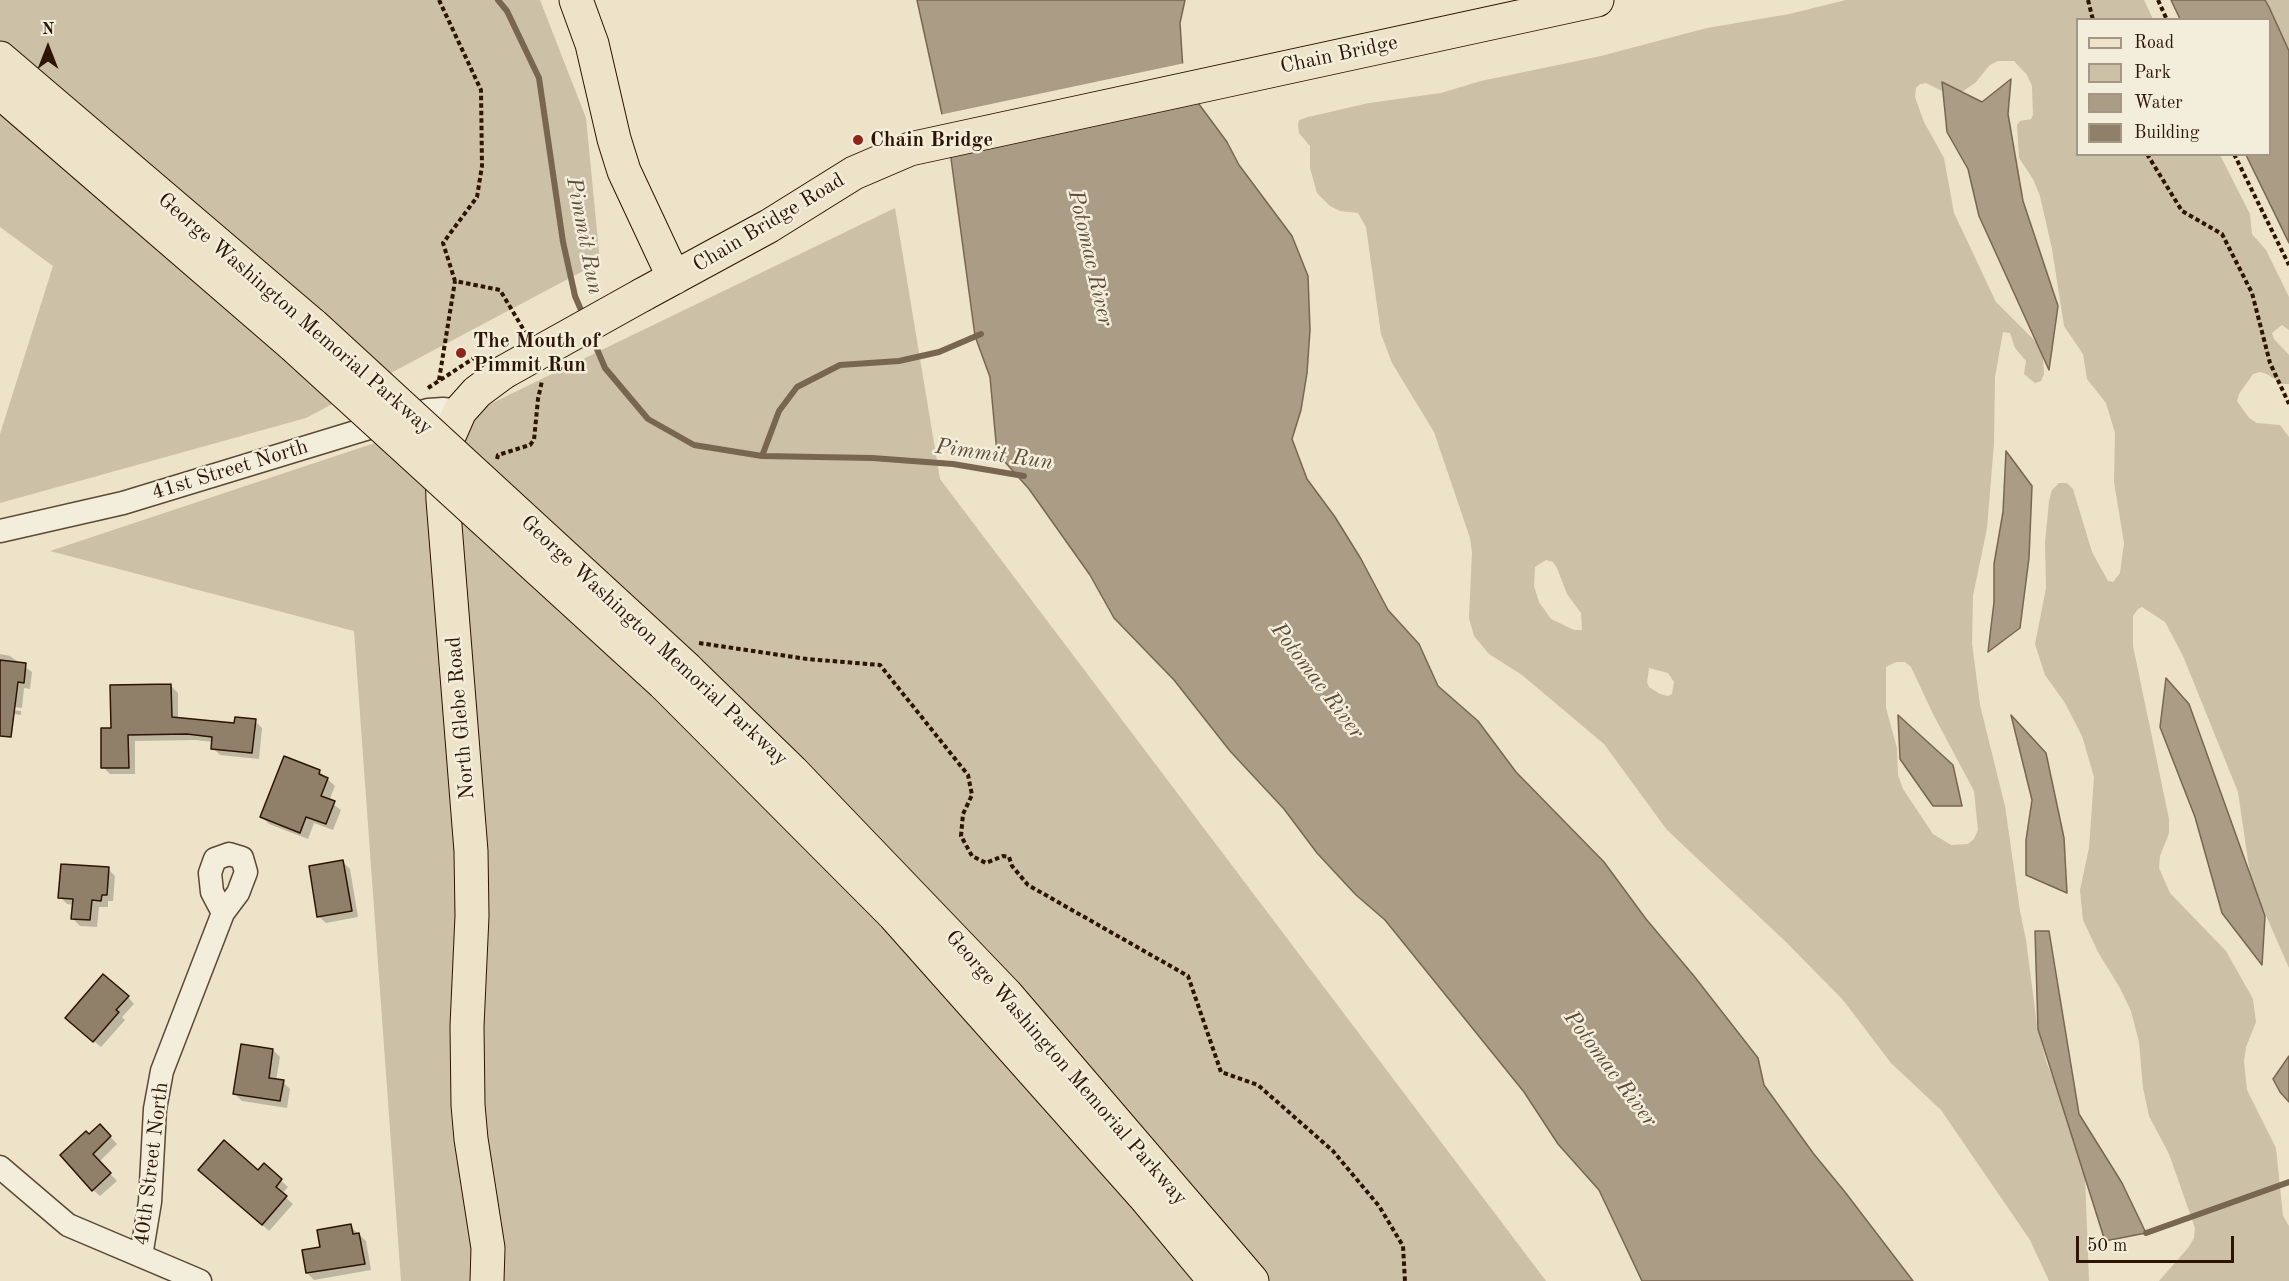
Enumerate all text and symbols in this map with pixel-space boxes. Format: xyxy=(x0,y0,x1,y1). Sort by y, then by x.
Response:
north arrow xyxy=(18,18,78,78)
legend xyxy=(2076,18,2271,156)
text: N xyxy=(42,22,54,38)
street label: Chain Bridge xyxy=(1278,30,1400,80)
text: Road xyxy=(2134,34,2174,52)
text: Park xyxy=(2134,64,2171,82)
text: Water xyxy=(2134,94,2183,112)
text: Building xyxy=(2134,124,2199,142)
place label: Chain Bridge xyxy=(870,127,993,153)
marker: Chain Bridge xyxy=(851,133,865,147)
street label: Chain Bridge Road xyxy=(689,168,849,278)
water label: Pimmit Run xyxy=(560,175,608,297)
water label: Potomac River xyxy=(1062,187,1118,329)
street label: George Washington Memorial Parkway xyxy=(152,188,438,440)
place label: The Mouth of Pimmit Run xyxy=(473,328,600,378)
marker: The Mouth of Pimmit Run xyxy=(454,346,468,360)
street label: 41st Street North xyxy=(149,434,311,506)
water label: Pimmit Run xyxy=(933,434,1055,476)
street label: George Washington Memorial Parkway xyxy=(515,510,793,772)
water label: Potomac River xyxy=(1265,618,1369,744)
street label: North Glebe Road xyxy=(441,636,481,800)
street label: George Washington Memorial Parkway xyxy=(940,925,1192,1211)
water label: Potomac River xyxy=(1558,1006,1662,1132)
street label: 40th Street North xyxy=(129,1081,175,1247)
scale bar xyxy=(2079,1224,2236,1262)
text: 50 m xyxy=(2087,1237,2127,1255)

